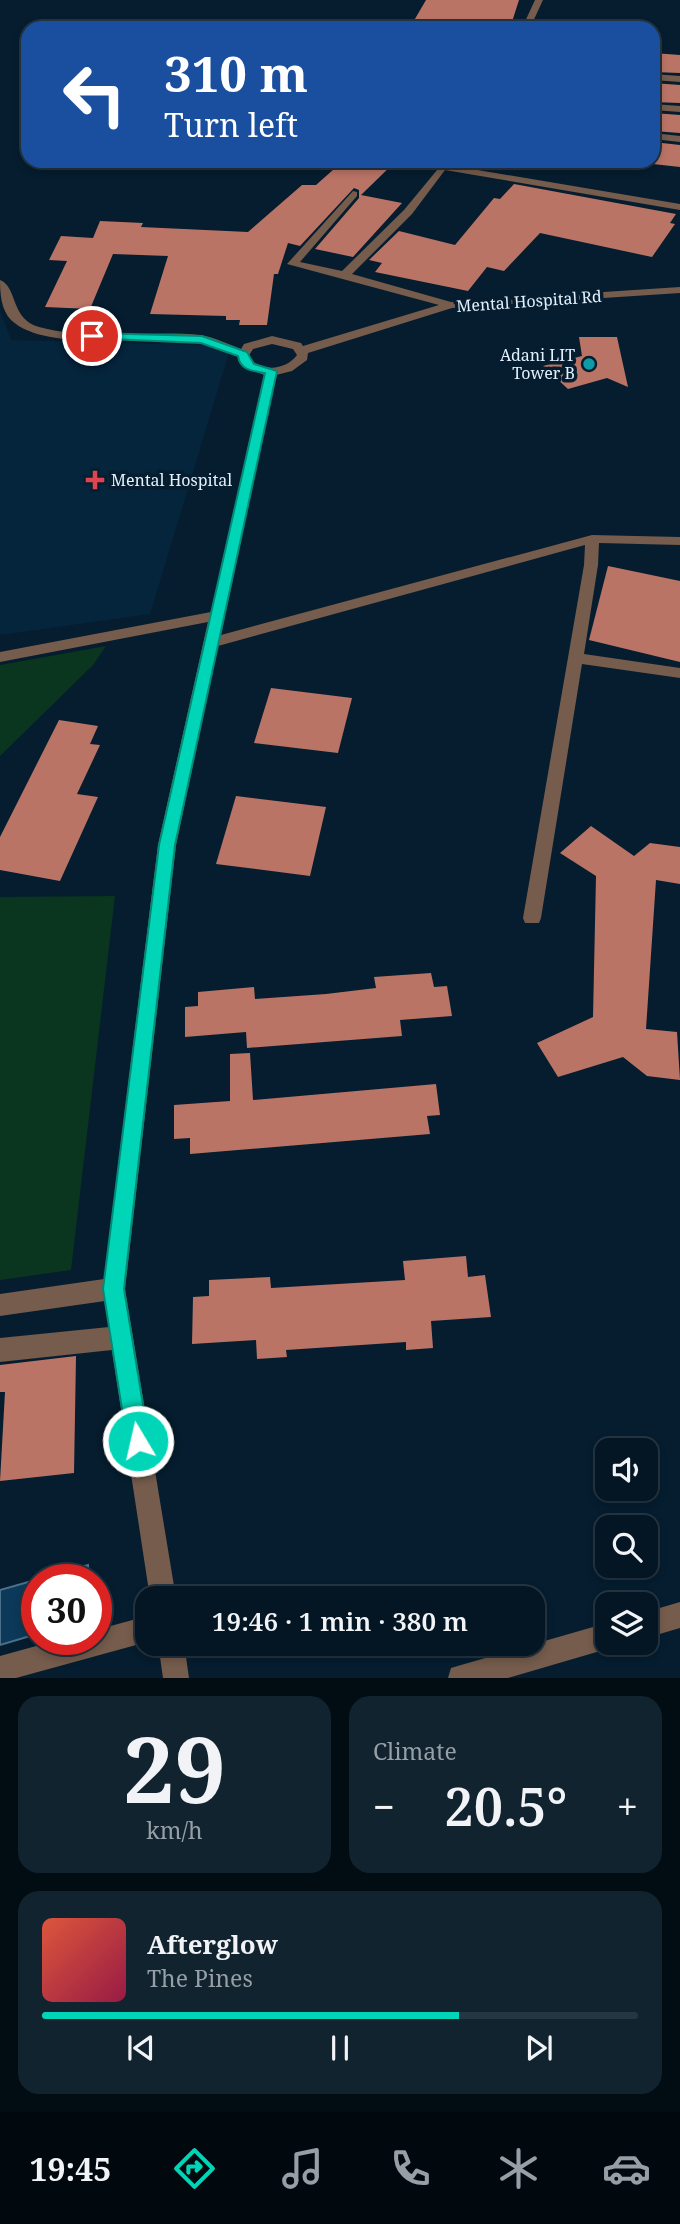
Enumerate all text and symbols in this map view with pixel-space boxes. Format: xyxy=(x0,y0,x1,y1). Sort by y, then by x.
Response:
text: 310 m xyxy=(164,40,308,106)
icon: left xyxy=(49,49,140,140)
text: Turn left xyxy=(164,103,298,146)
street label: Mental Hospital Rd xyxy=(456,285,603,317)
pin xyxy=(62,306,122,366)
icon: arrive xyxy=(73,317,111,355)
place label: Adani LIT Tower B xyxy=(500,344,575,384)
marker: Adani LIT Tower B xyxy=(581,356,597,372)
place label: Mental Hospital xyxy=(111,469,232,491)
marker: Mental Hospital xyxy=(85,470,105,490)
position arrow xyxy=(101,1404,175,1478)
map controls xyxy=(595,1438,658,1655)
button: sound xyxy=(595,1438,658,1501)
button: search xyxy=(595,1515,658,1578)
speed limit sign: 30 xyxy=(21,1564,112,1655)
button: layers xyxy=(595,1592,658,1655)
text: 19:46 · 1 min · 380 m xyxy=(212,1603,468,1639)
text: 29 xyxy=(123,1706,226,1830)
text: Climate xyxy=(373,1735,457,1767)
text: 20.5° xyxy=(444,1770,567,1841)
text: − xyxy=(373,1780,395,1832)
text: + xyxy=(617,1780,638,1832)
text: km/h xyxy=(146,1814,203,1846)
text: Afterglow xyxy=(147,1926,278,1962)
text: The Pines xyxy=(147,1962,253,1994)
icon: previous xyxy=(122,2029,160,2067)
icon: pause xyxy=(321,2029,359,2067)
icon: next xyxy=(520,2029,558,2067)
icon: directions xyxy=(170,2144,219,2193)
icon: music xyxy=(278,2144,327,2193)
icon: phone xyxy=(386,2144,435,2193)
icon: climate xyxy=(494,2144,543,2193)
icon: car xyxy=(602,2144,651,2193)
text: 19:45 xyxy=(29,2147,111,2190)

